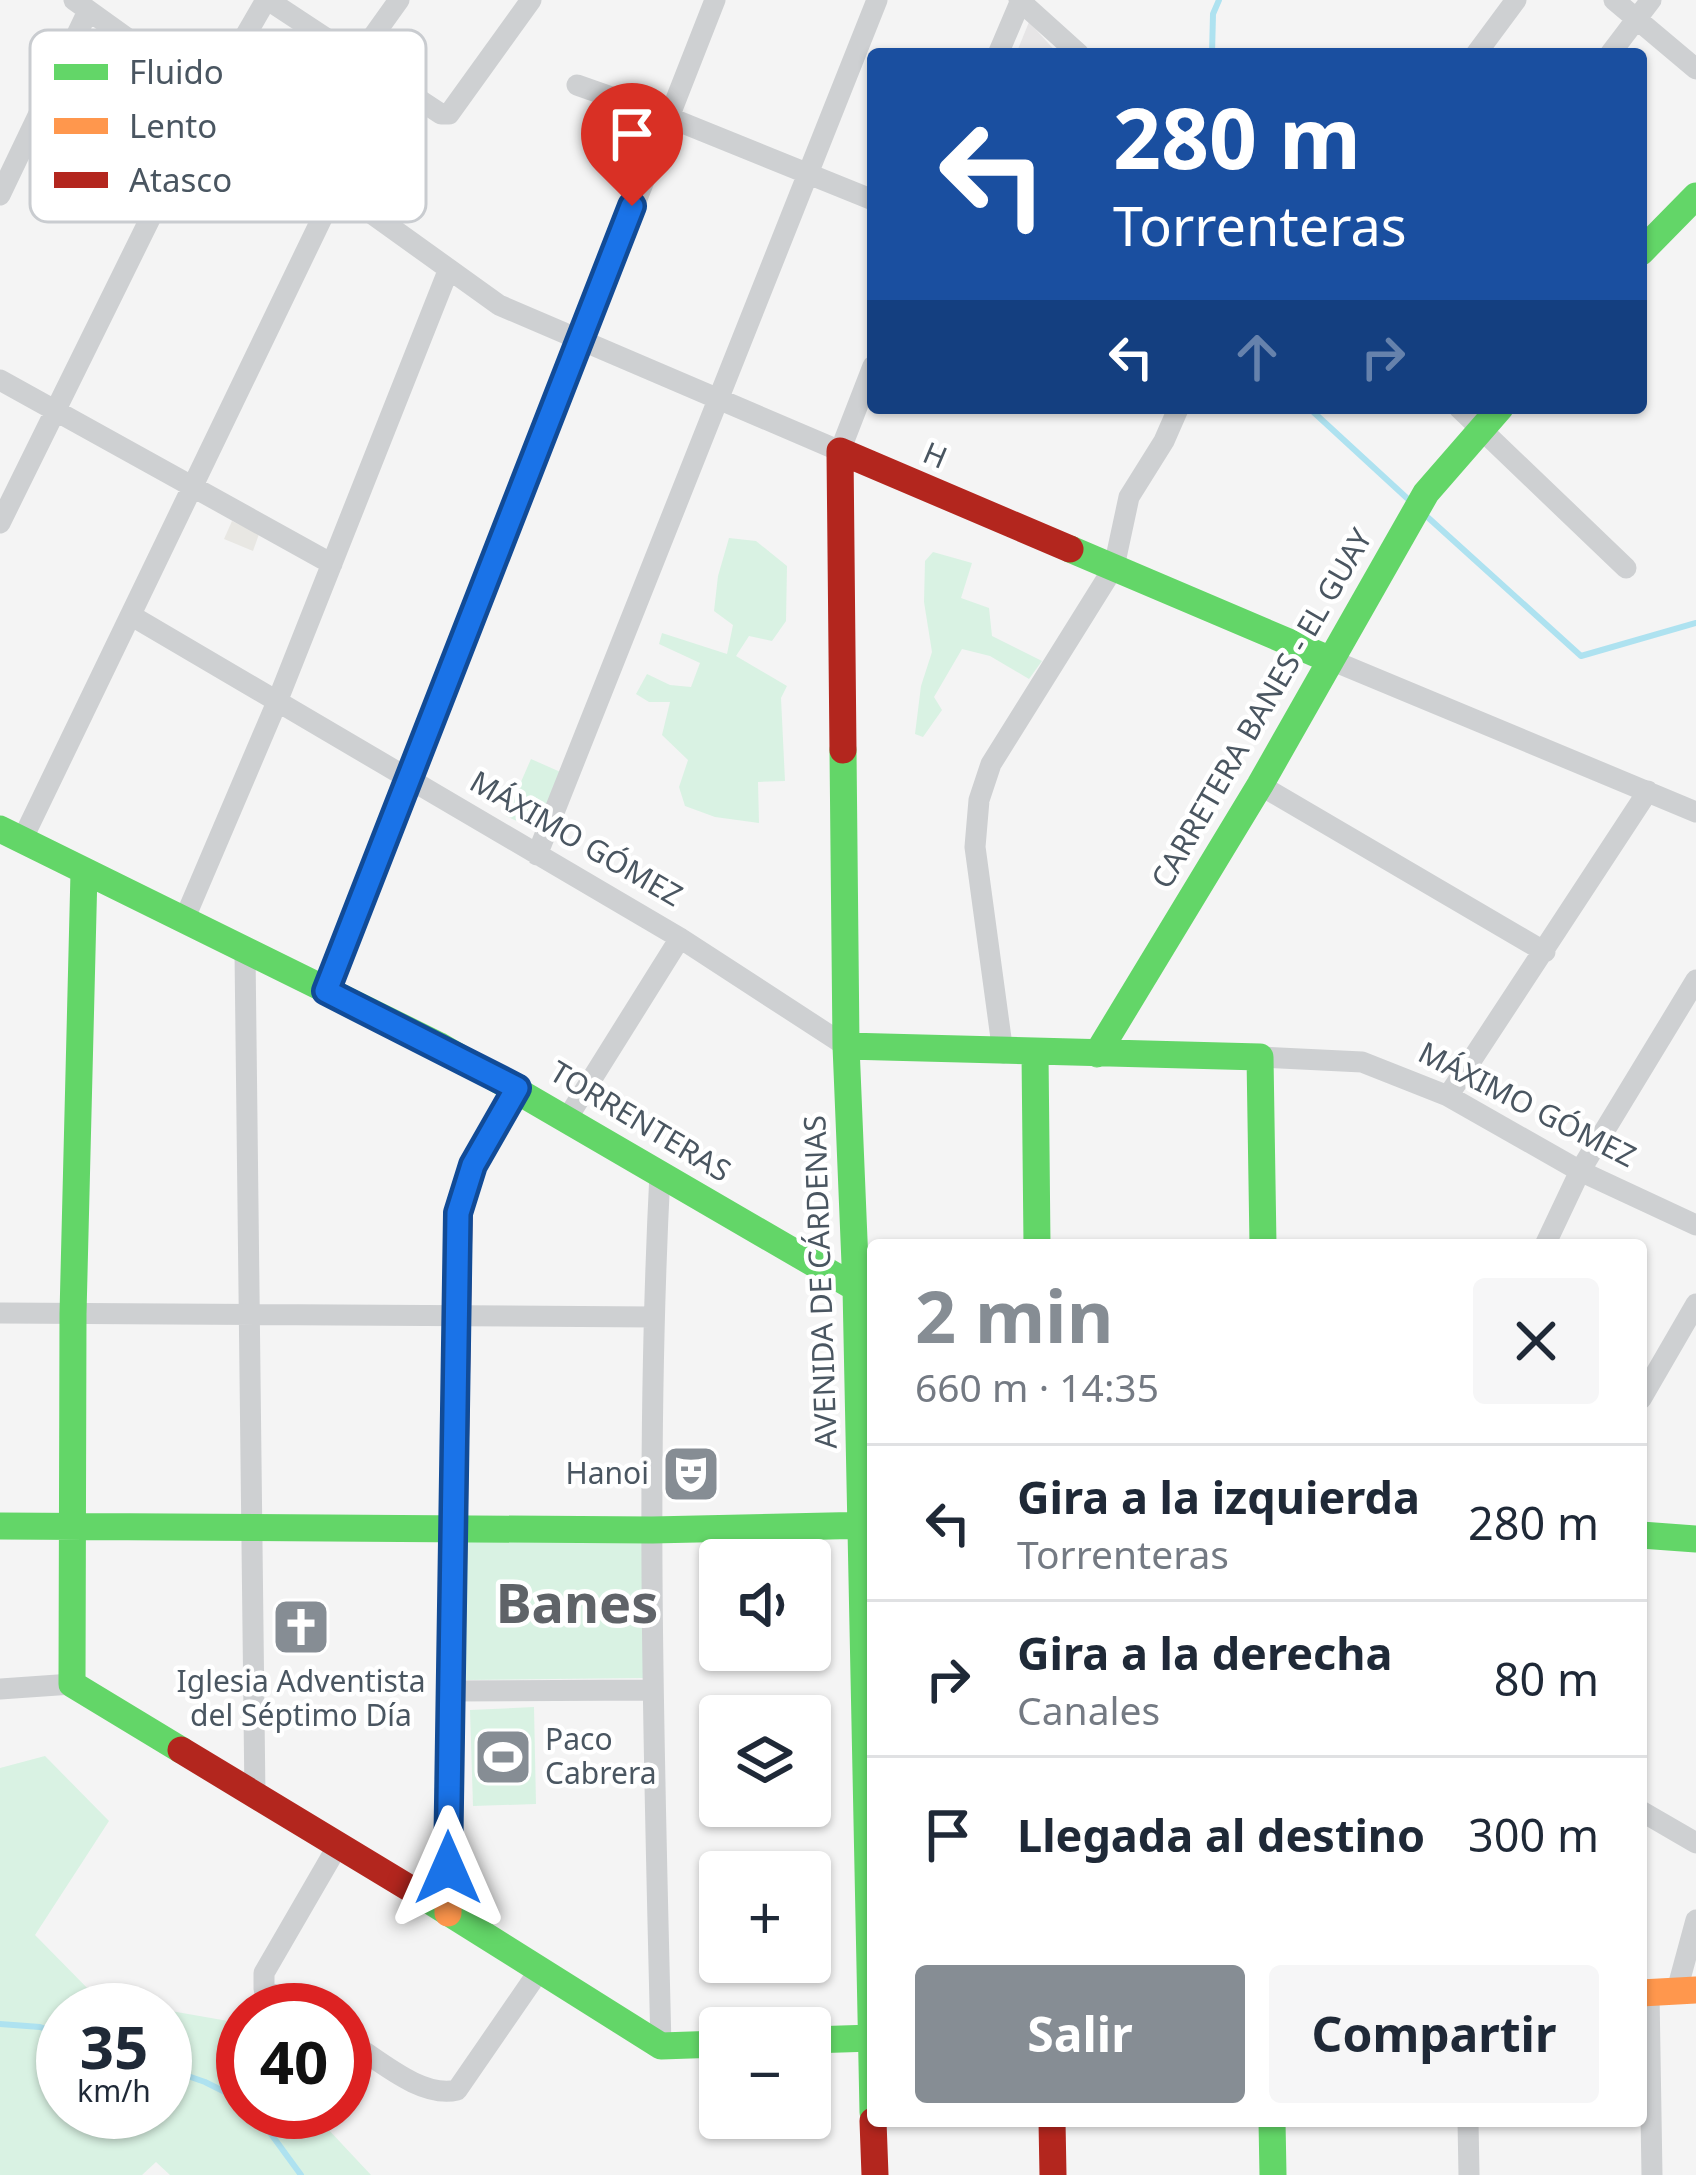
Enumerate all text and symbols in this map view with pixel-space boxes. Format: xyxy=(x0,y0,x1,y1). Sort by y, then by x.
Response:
legend xyxy=(30,30,426,222)
text: Fluido xyxy=(129,49,224,94)
text: 280 m xyxy=(1113,79,1361,194)
pin xyxy=(581,83,683,206)
icon: left xyxy=(915,96,1071,252)
icon: arrive xyxy=(599,101,665,167)
text: Lento xyxy=(129,103,217,148)
text: Atasco xyxy=(129,157,232,202)
text: Torrenteras xyxy=(1113,188,1407,262)
icon: left xyxy=(1098,324,1164,390)
icon: ahead xyxy=(1224,324,1290,390)
icon: right xyxy=(1350,324,1416,390)
street label: H xyxy=(917,431,954,478)
street label: CARRETERA BANES - EL GUAY xyxy=(1141,521,1381,896)
street label: MÁXIMO GÓMEZ xyxy=(463,760,690,915)
street label: MÁXIMO GÓMEZ xyxy=(1412,1031,1643,1176)
street label: TORRENTERAS xyxy=(543,1051,739,1191)
street label: AVENIDA DE CÁRDENAS xyxy=(793,1114,846,1450)
text: 2 min xyxy=(915,1266,1113,1364)
button: close xyxy=(1473,1278,1599,1404)
text: 660 m · 14:35 xyxy=(915,1360,1159,1413)
theatre icon: Hanoi xyxy=(660,1443,722,1505)
place label: Hanoi xyxy=(566,1452,649,1493)
text: Gira a la izquierda xyxy=(1017,1466,1420,1527)
icon: left xyxy=(915,1490,981,1556)
text: 280 m xyxy=(1468,1492,1599,1553)
text: Torrenteras xyxy=(1017,1527,1229,1580)
map controls xyxy=(699,1539,831,2139)
button: sound xyxy=(699,1539,831,1671)
district label: Banes xyxy=(496,1565,658,1639)
church icon: Iglesia Adventista del Séptimo Día xyxy=(270,1596,332,1658)
text: Gira a la derecha xyxy=(1017,1622,1392,1683)
icon: right xyxy=(915,1646,981,1712)
text: 80 m xyxy=(1494,1648,1599,1709)
place label: Iglesia Adventista del Séptimo Día xyxy=(177,1660,425,1735)
text: Canales xyxy=(1017,1683,1160,1736)
button: layers xyxy=(699,1695,831,1827)
place label: Paco Cabrera xyxy=(545,1718,657,1793)
sports icon: Paco Cabrera xyxy=(472,1726,534,1788)
icon: arrive xyxy=(915,1802,981,1868)
text: Llegada al destino xyxy=(1017,1804,1425,1865)
text: 300 m xyxy=(1468,1804,1599,1865)
position arrow xyxy=(385,1805,511,1931)
button: + xyxy=(699,1851,831,1983)
button: Salir xyxy=(915,1965,1245,2103)
button: Compartir xyxy=(1269,1965,1599,2103)
speed limit sign: 40 xyxy=(216,1983,372,2139)
text: 35 xyxy=(80,2005,148,2087)
button: − xyxy=(699,2007,831,2139)
text: km/h xyxy=(77,2070,151,2111)

